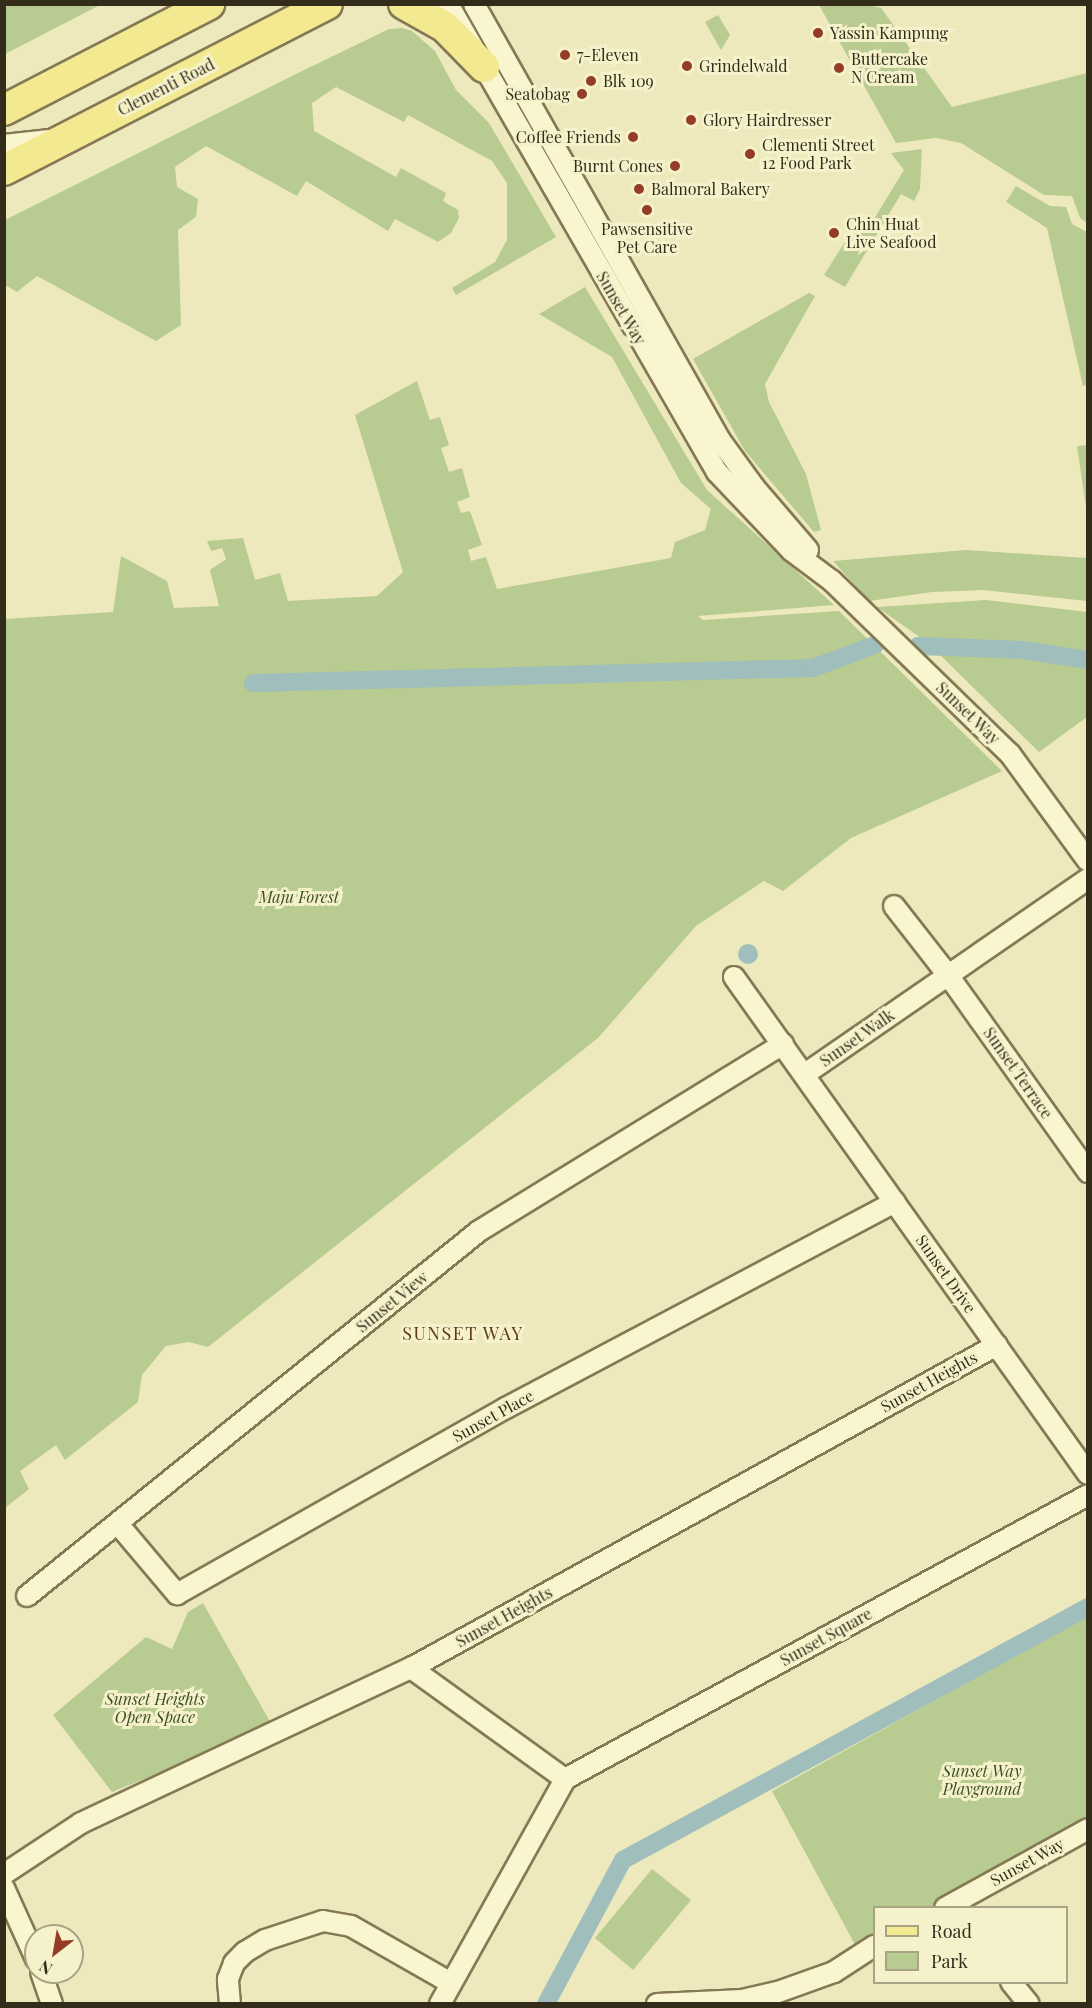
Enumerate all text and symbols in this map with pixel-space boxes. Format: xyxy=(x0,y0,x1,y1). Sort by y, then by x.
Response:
place label: Yassin Kampung xyxy=(830,23,948,43)
marker: Yassin Kampung xyxy=(811,26,825,40)
place label: 7-Eleven xyxy=(577,45,639,65)
marker: 7-Eleven xyxy=(558,48,572,62)
place label: Buttercake N Cream xyxy=(851,49,928,87)
street label: Clementi Road xyxy=(114,54,218,120)
place label: Grindelwald xyxy=(699,56,787,76)
marker: Grindelwald xyxy=(680,59,694,73)
marker: Buttercake N Cream xyxy=(832,61,846,75)
place label: Blk 109 xyxy=(603,71,654,91)
marker: Blk 109 xyxy=(584,74,598,88)
place label: Seatobag xyxy=(505,84,570,104)
marker: Seatobag xyxy=(575,87,589,101)
place label: Glory Hairdresser xyxy=(703,110,832,130)
marker: Glory Hairdresser xyxy=(684,113,698,127)
place label: Coffee Friends xyxy=(516,127,621,147)
marker: Coffee Friends xyxy=(626,130,640,144)
place label: Clementi Street 12 Food Park xyxy=(762,135,875,173)
marker: Clementi Street 12 Food Park xyxy=(743,147,757,161)
place label: Burnt Cones xyxy=(573,156,663,176)
marker: Burnt Cones xyxy=(668,159,682,173)
place label: Balmoral Bakery xyxy=(651,179,770,199)
marker: Balmoral Bakery xyxy=(632,182,646,196)
marker: Pawsensitive Pet Care xyxy=(640,203,654,217)
place label: Chin Huat Live Seafood xyxy=(846,214,936,252)
place label: Pawsensitive Pet Care xyxy=(601,219,693,257)
marker: Chin Huat Live Seafood xyxy=(827,226,841,240)
street label: Sunset Way xyxy=(592,268,650,348)
street label: Sunset Way xyxy=(932,678,1004,748)
park label: Maju Forest xyxy=(259,887,339,907)
street label: Sunset Walk xyxy=(816,1005,898,1071)
street label: Sunset Terrace xyxy=(979,1023,1057,1123)
street label: Sunset Drive xyxy=(912,1231,980,1317)
street label: Sunset View xyxy=(352,1267,432,1337)
district label: SUNSET WAY xyxy=(402,1322,524,1344)
street label: Sunset Heights xyxy=(877,1348,981,1416)
street label: Sunset Place xyxy=(449,1386,537,1446)
street label: Sunset Heights xyxy=(452,1583,556,1651)
street label: Sunset Square xyxy=(777,1604,875,1670)
park label: Sunset Heights Open Space xyxy=(105,1689,205,1727)
park label: Sunset Way Playground xyxy=(942,1761,1022,1799)
street label: Sunset Way xyxy=(986,1834,1068,1890)
legend xyxy=(873,1906,1068,1984)
text: Road xyxy=(931,1919,972,1943)
north arrow xyxy=(24,1924,84,1984)
text: Park xyxy=(931,1949,968,1973)
text: N xyxy=(35,1956,56,1980)

